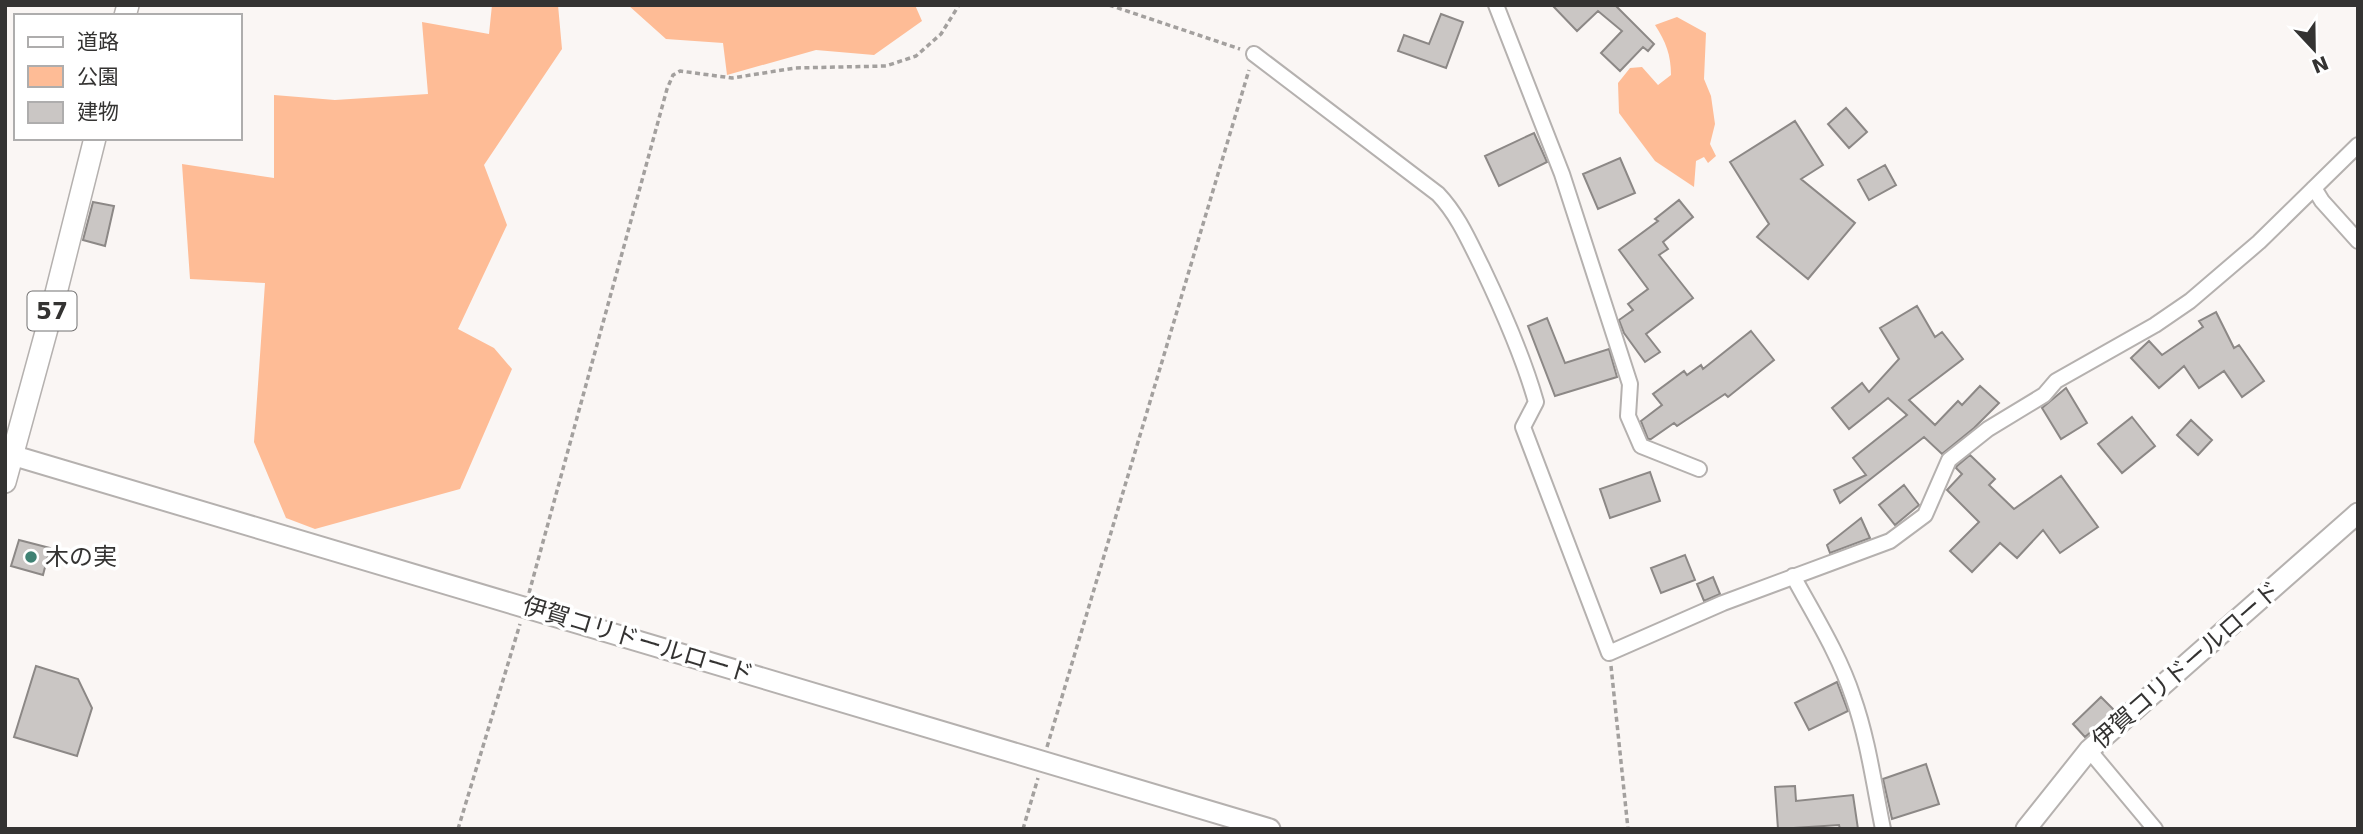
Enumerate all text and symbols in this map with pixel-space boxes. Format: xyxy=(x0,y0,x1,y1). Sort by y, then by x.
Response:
legend xyxy=(14,14,242,140)
north arrow xyxy=(2279,14,2349,84)
text: 道路 xyxy=(77,30,119,54)
text: N xyxy=(2309,52,2332,78)
text: 公園 xyxy=(77,65,119,89)
text: 建物 xyxy=(77,100,119,124)
road number: 57 xyxy=(28,292,76,330)
place label: 木の実 xyxy=(45,543,117,571)
marker: 木の実 xyxy=(23,549,39,565)
street label: 伊賀コリドールロード xyxy=(2086,576,2286,754)
street label: 伊賀コリドールロード xyxy=(519,592,757,688)

